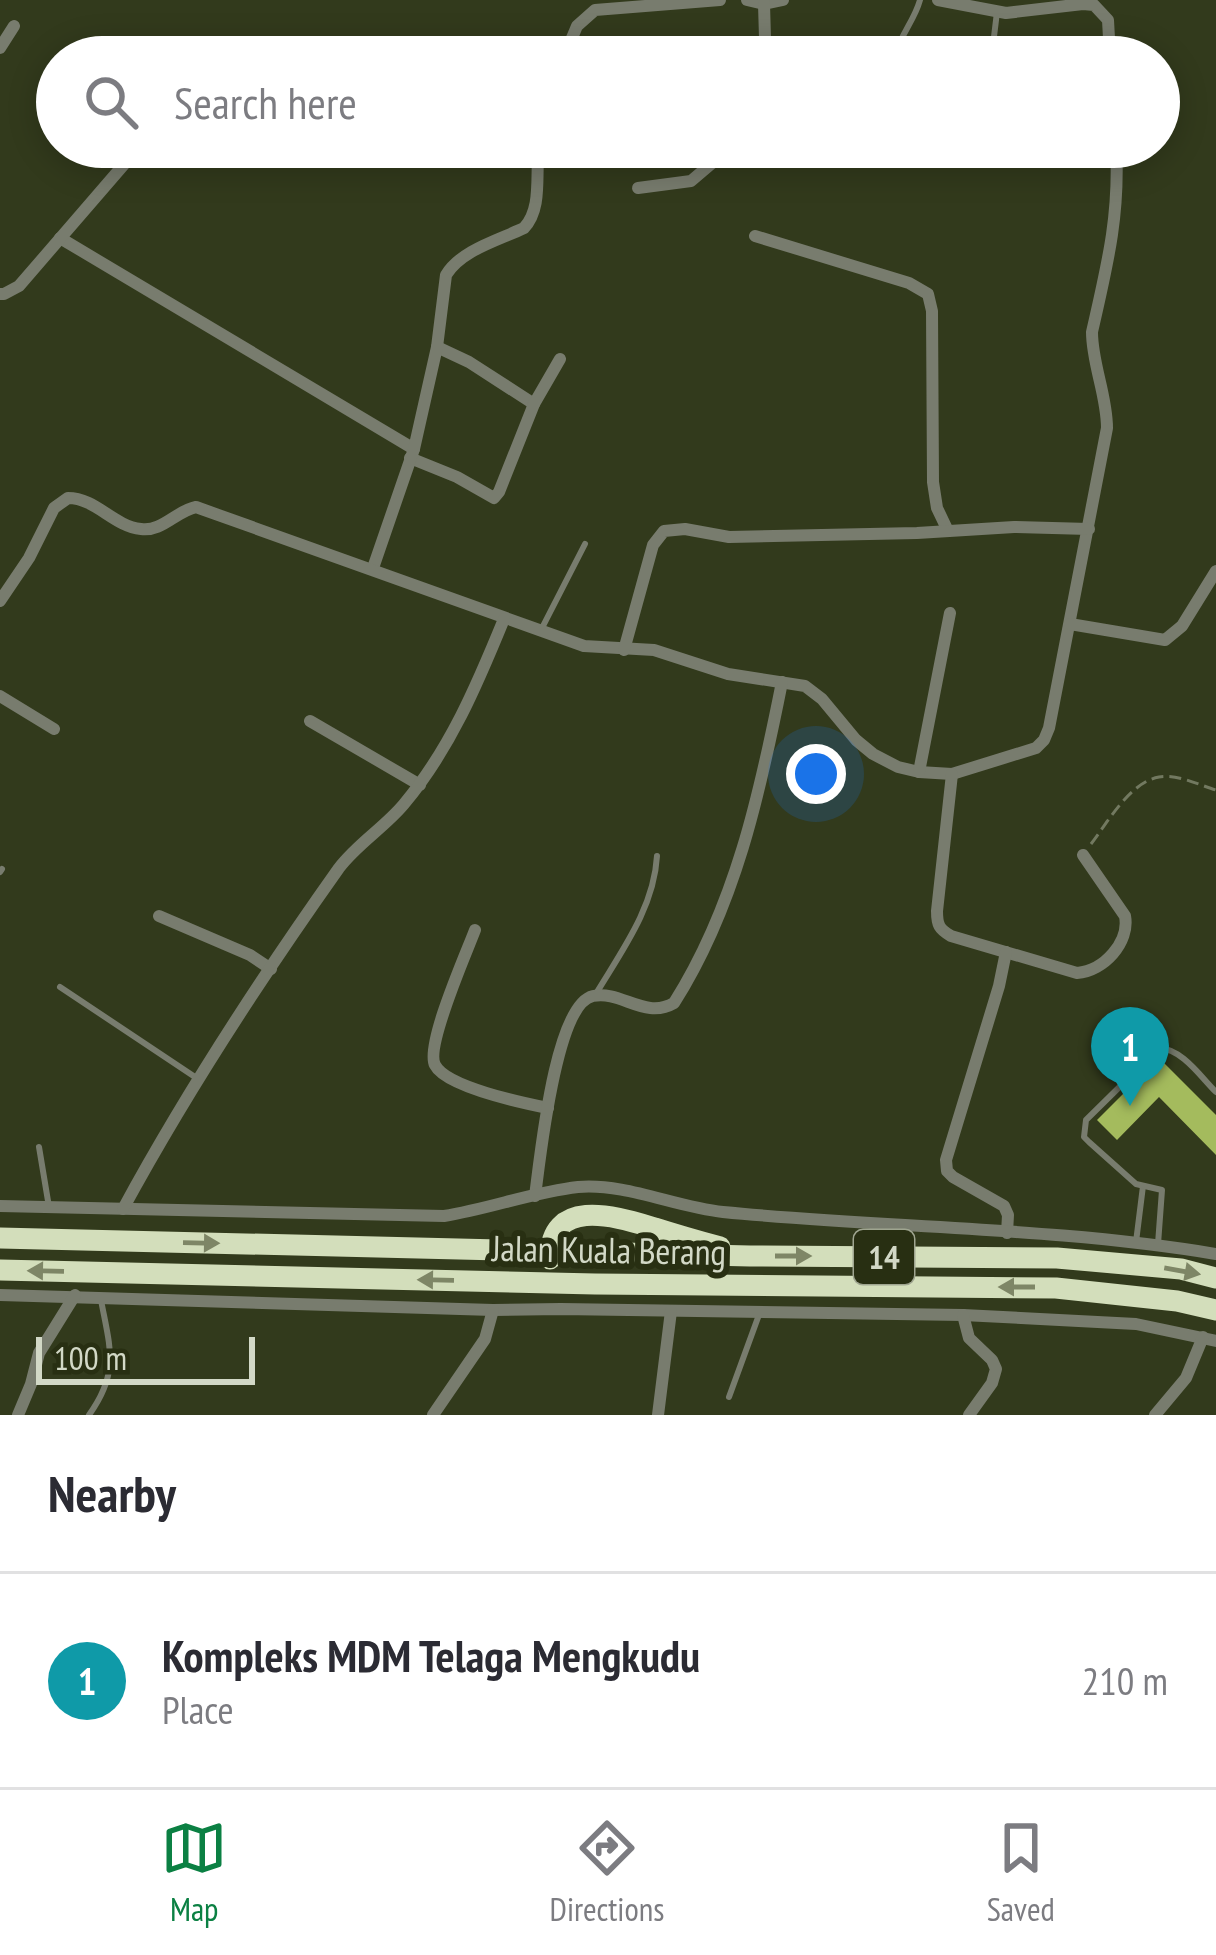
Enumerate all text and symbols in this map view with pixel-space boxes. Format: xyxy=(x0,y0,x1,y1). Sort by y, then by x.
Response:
search box xyxy=(36,36,1180,168)
icon: search xyxy=(78,69,144,135)
text: Search here xyxy=(174,73,357,131)
your location xyxy=(786,744,846,804)
pin: 1 xyxy=(1091,1007,1169,1106)
street label: Jalan Kuala Berang xyxy=(491,1224,726,1275)
road number: 14 xyxy=(854,1230,914,1284)
one-way arrow xyxy=(183,1233,221,1252)
one-way arrow xyxy=(775,1246,813,1266)
one-way arrow xyxy=(26,1262,64,1281)
one-way arrow xyxy=(1163,1262,1201,1281)
one-way arrow xyxy=(416,1271,454,1290)
one-way arrow xyxy=(997,1277,1035,1297)
scale bar xyxy=(36,1331,255,1384)
text: 100 m xyxy=(54,1336,127,1379)
text: Nearby xyxy=(48,1460,176,1526)
text: Kompleks MDM Telaga Mengkudu xyxy=(162,1626,700,1684)
text: 1 xyxy=(78,1655,96,1706)
text: 210 m xyxy=(1082,1655,1168,1706)
text: Place xyxy=(162,1684,234,1735)
tab: Map xyxy=(161,1815,227,1930)
tab: Directions xyxy=(550,1815,664,1930)
tab: Saved xyxy=(987,1815,1055,1930)

